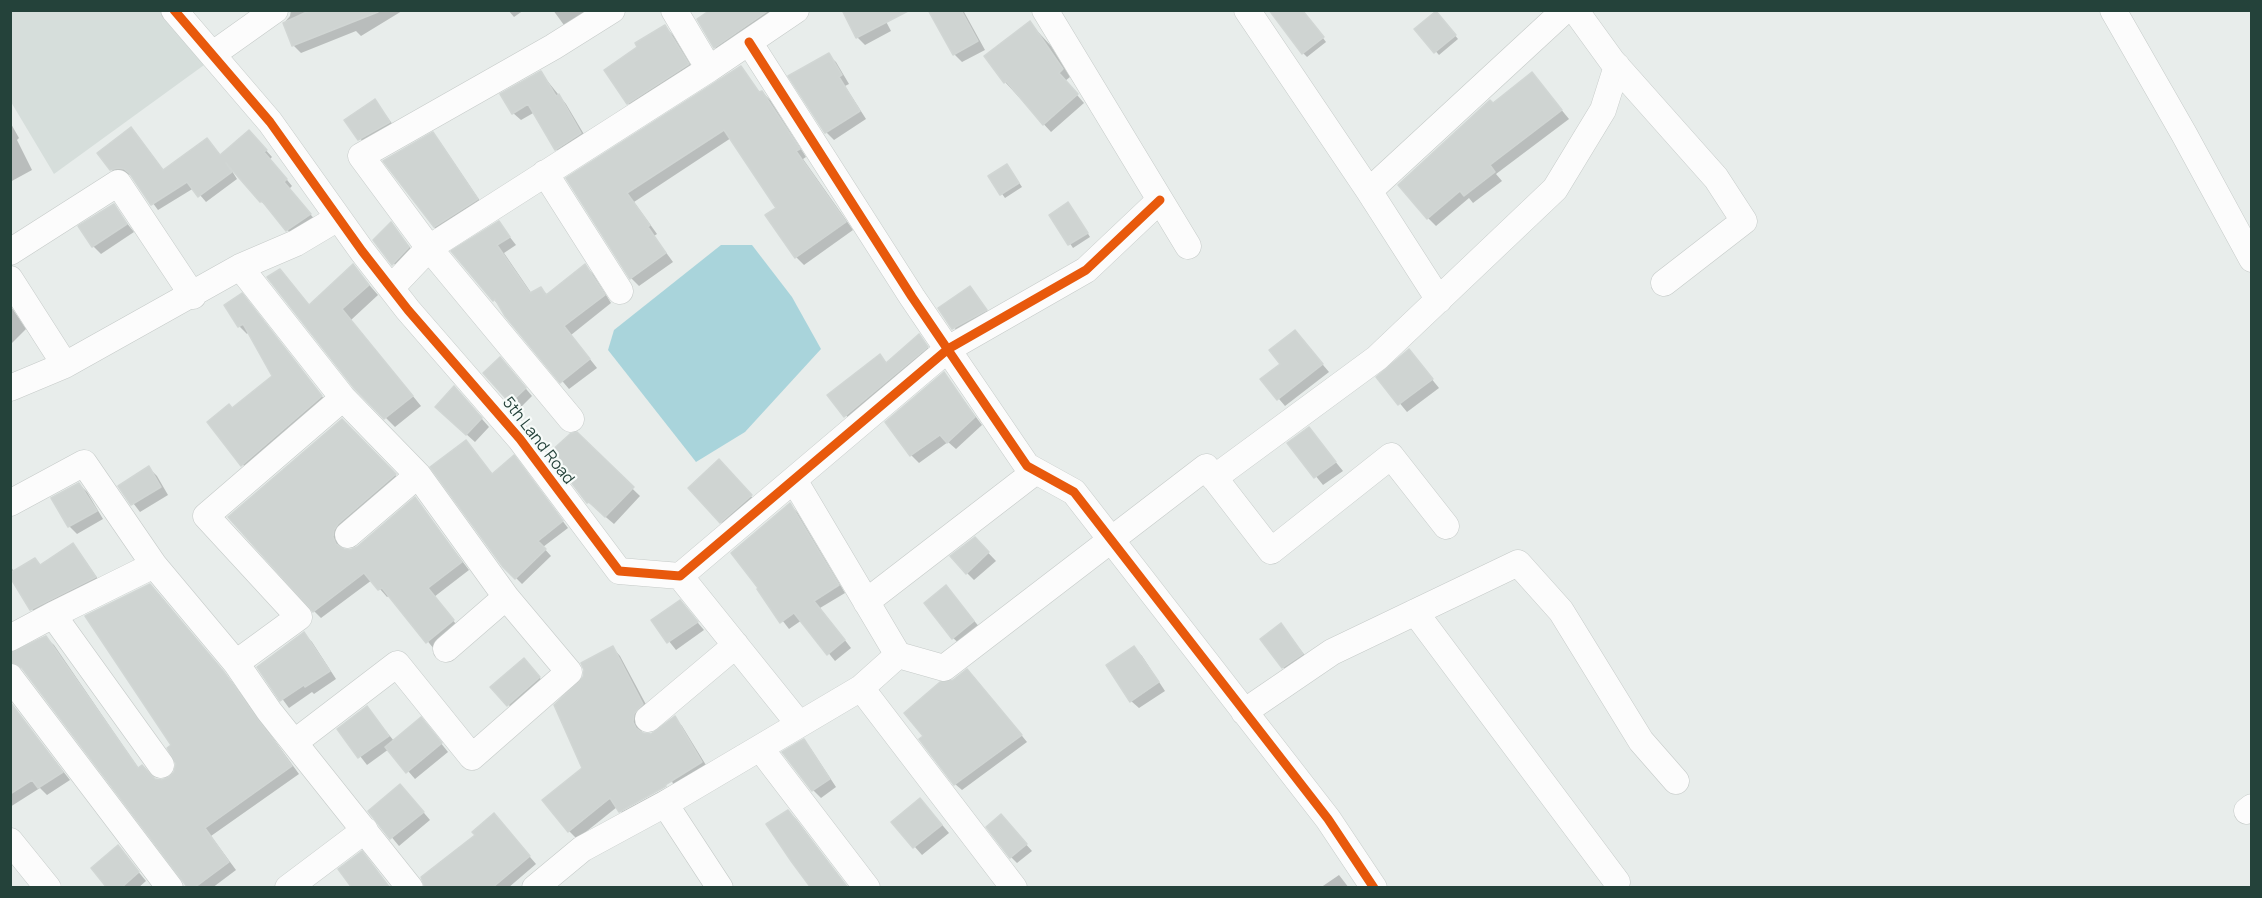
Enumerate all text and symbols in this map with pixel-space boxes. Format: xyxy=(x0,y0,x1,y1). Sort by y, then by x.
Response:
street label: 5th Land Road xyxy=(498,394,578,488)

